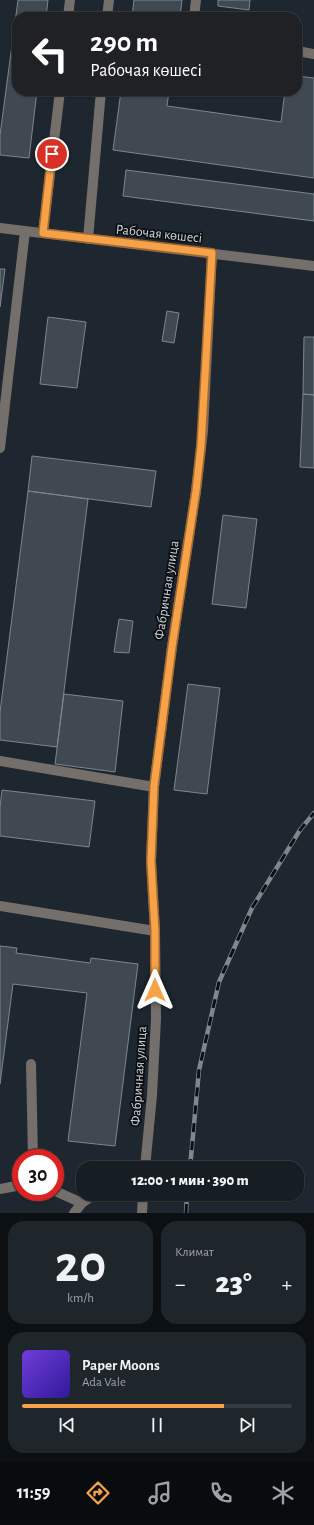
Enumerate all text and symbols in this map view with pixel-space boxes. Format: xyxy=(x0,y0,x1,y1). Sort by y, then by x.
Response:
icon: left xyxy=(24,28,76,80)
text: 290 m xyxy=(90,29,158,57)
text: Рабочая көшесі xyxy=(90,62,202,80)
pin xyxy=(35,137,69,171)
icon: arrive xyxy=(41,143,63,165)
street label: Рабочая көшесі xyxy=(115,222,203,246)
street label: Фабричная улица xyxy=(152,539,182,641)
position arrow xyxy=(134,969,176,1011)
street label: Фабричная улица xyxy=(129,1025,150,1127)
speed limit sign: 30 xyxy=(12,1149,64,1201)
text: 12:00 · 1 мин · 390 m xyxy=(131,1173,249,1188)
text: 20 xyxy=(55,1239,106,1291)
text: Климат xyxy=(175,1246,214,1259)
text: 23° xyxy=(215,1268,252,1298)
text: − xyxy=(175,1273,186,1295)
text: + xyxy=(281,1273,292,1295)
text: km/h xyxy=(67,1292,94,1305)
text: Paper Moons xyxy=(82,1358,160,1373)
text: Ada Vale xyxy=(82,1376,126,1389)
icon: previous xyxy=(56,1414,78,1436)
icon: pause xyxy=(146,1414,168,1436)
icon: next xyxy=(236,1414,258,1436)
icon: directions xyxy=(84,1479,112,1507)
icon: music xyxy=(146,1479,174,1507)
icon: phone xyxy=(207,1479,235,1507)
icon: climate xyxy=(269,1479,297,1507)
text: 11:59 xyxy=(17,1484,50,1502)

